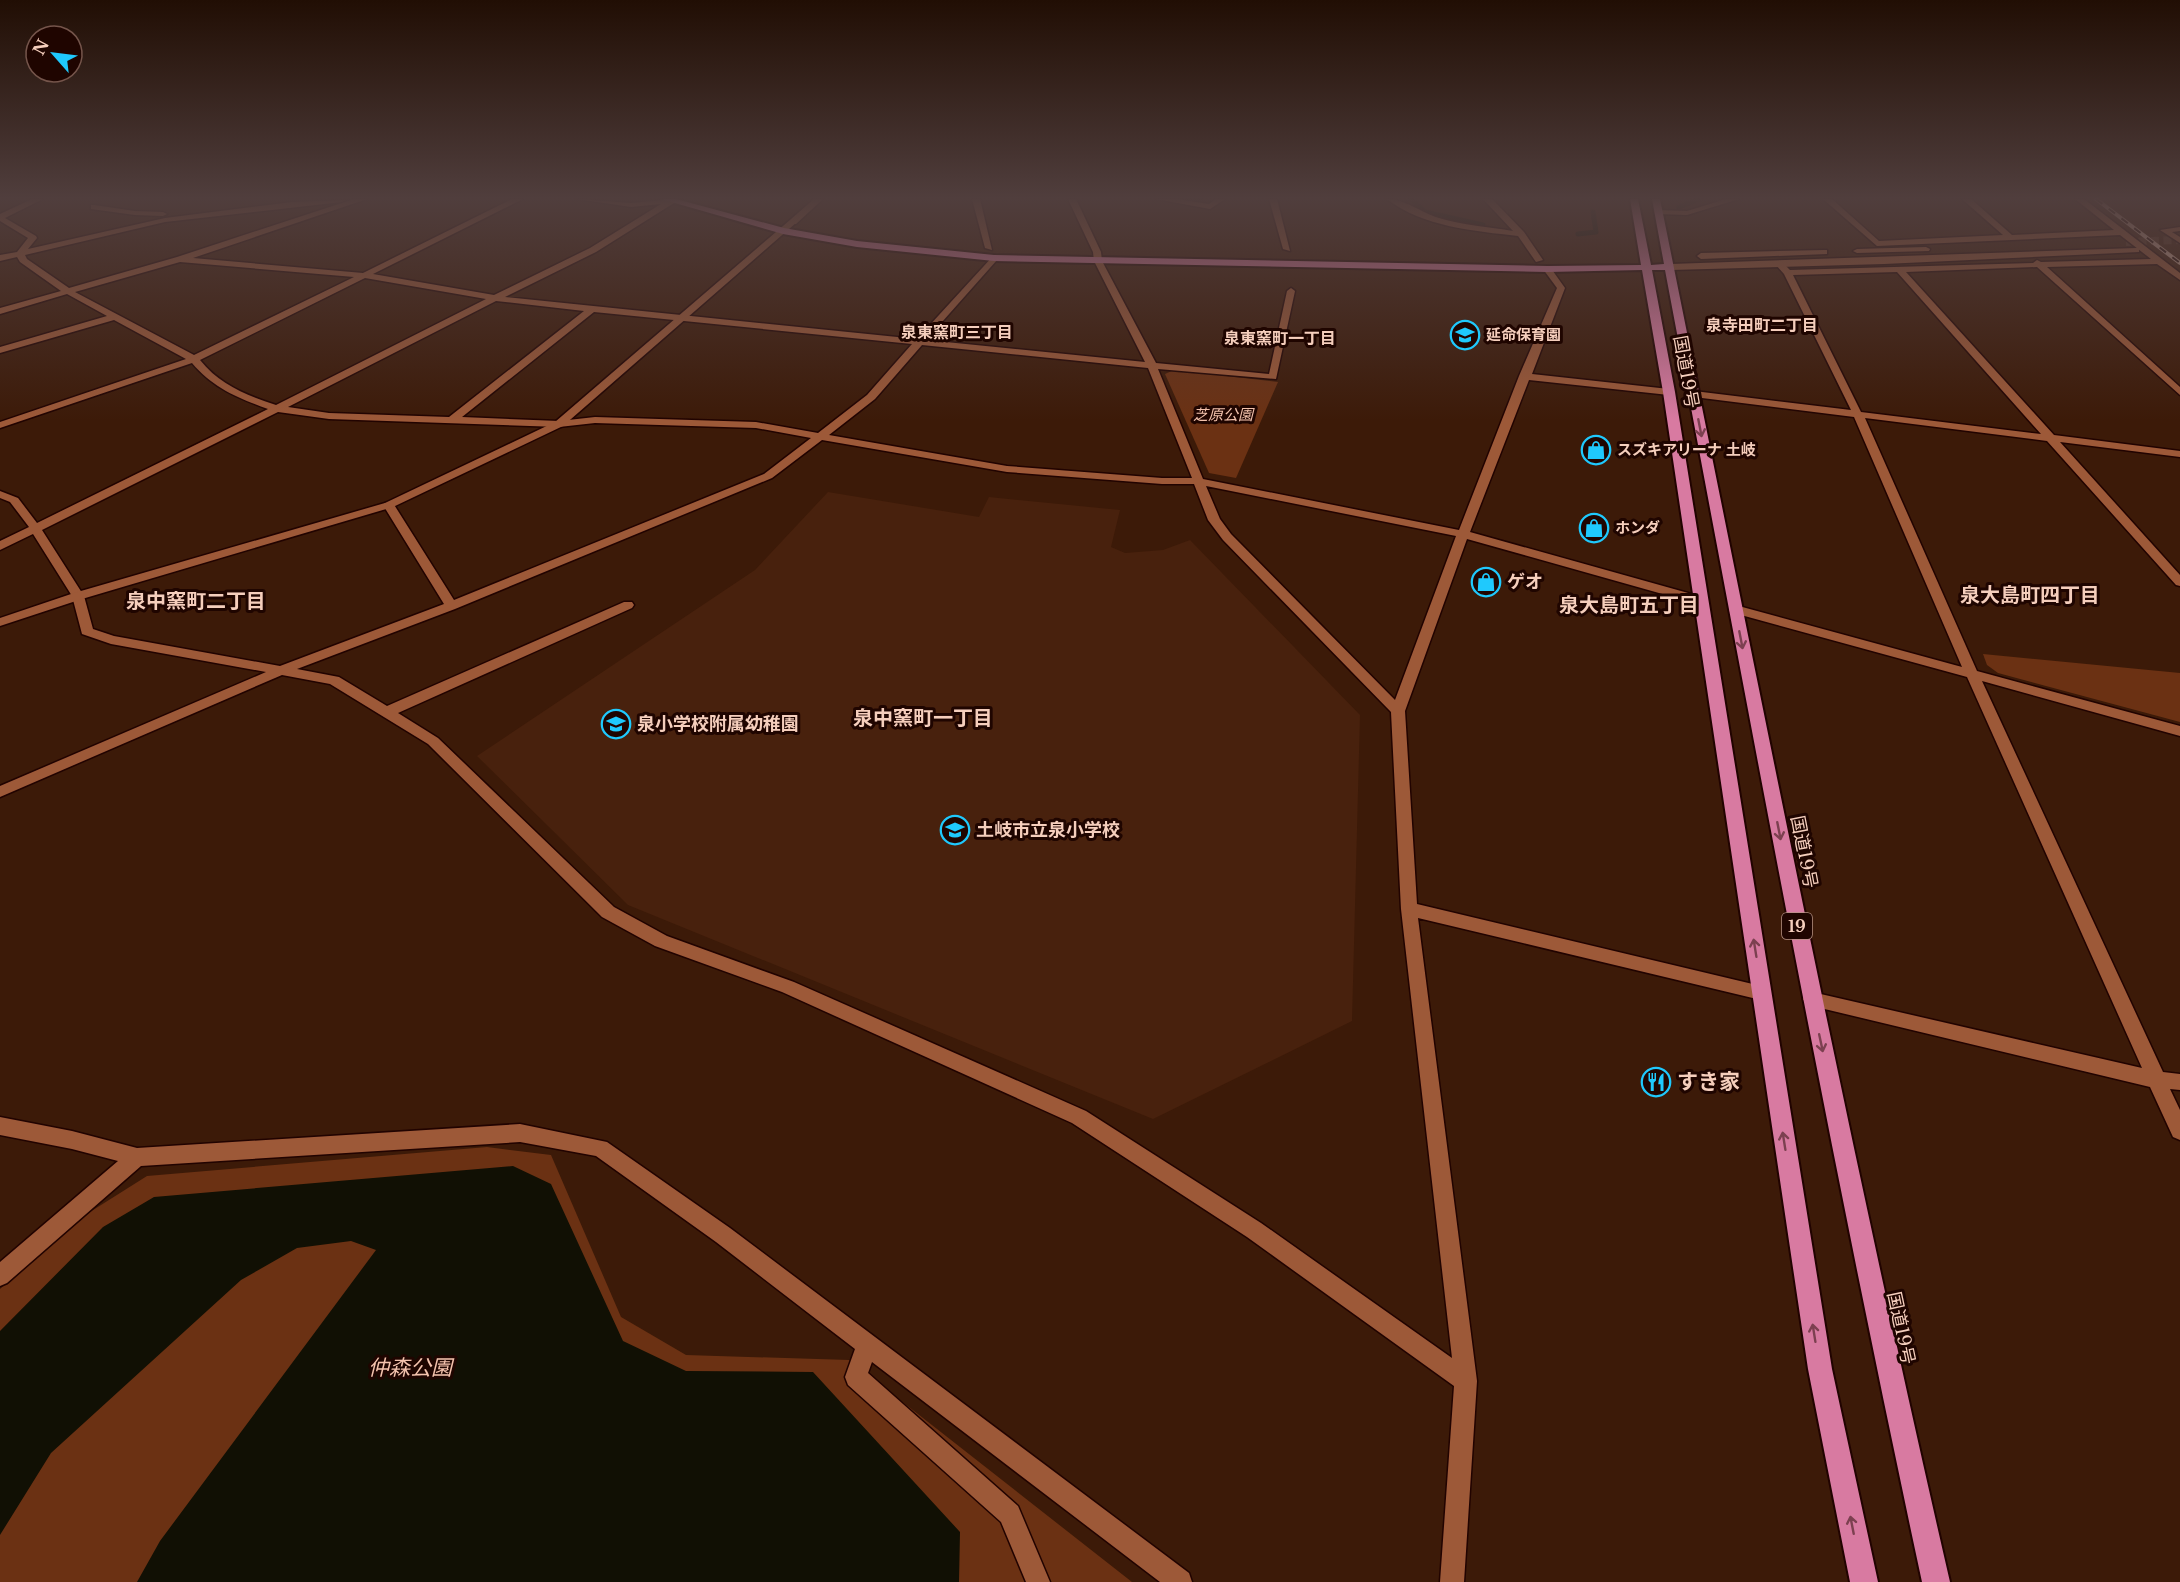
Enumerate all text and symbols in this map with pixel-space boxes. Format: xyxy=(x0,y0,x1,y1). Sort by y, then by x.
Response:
north arrow xyxy=(24,24,84,84)
text: N xyxy=(28,36,53,58)
district label: 泉寺田町二丁目 xyxy=(1706,315,1818,335)
school or university icon: 延命保育園 xyxy=(1449,319,1481,351)
district label: 泉東窯町三丁目 xyxy=(901,322,1013,342)
place label: 延命保育園 xyxy=(1486,325,1561,344)
district label: 泉東窯町一丁目 xyxy=(1224,328,1336,348)
street label: 国道19号 xyxy=(1669,334,1703,410)
park label: 芝原公園 xyxy=(1193,405,1255,424)
one-way arrow xyxy=(1695,417,1706,437)
shop icon: スズキアリーナ 土岐 xyxy=(1580,434,1612,466)
place label: スズキアリーナ 土岐 xyxy=(1617,440,1756,459)
shop icon: ホンダ xyxy=(1578,512,1610,544)
place label: ホンダ xyxy=(1615,518,1660,537)
shop icon: ゲオ xyxy=(1470,566,1502,598)
place label: ゲオ xyxy=(1507,571,1543,593)
district label: 泉大島町四丁目 xyxy=(1960,583,2100,607)
district label: 泉中窯町二丁目 xyxy=(126,589,266,613)
district label: 泉大島町五丁目 xyxy=(1559,593,1699,617)
one-way arrow xyxy=(1736,629,1747,649)
district label: 泉中窯町一丁目 xyxy=(853,706,993,730)
school or university icon: 泉小学校附属幼稚園 xyxy=(600,708,632,740)
place label: 泉小学校附属幼稚園 xyxy=(637,713,799,735)
school or university icon: 土岐市立泉小学校 xyxy=(939,814,971,846)
street label: 国道19号 xyxy=(1786,814,1822,890)
place label: 土岐市立泉小学校 xyxy=(976,819,1120,841)
one-way arrow xyxy=(1774,821,1785,840)
road number: 19 xyxy=(1782,913,1812,939)
one-way arrow xyxy=(1749,939,1760,958)
one-way arrow xyxy=(1816,1033,1827,1052)
restaurant icon: すき家 xyxy=(1640,1066,1672,1098)
place label: すき家 xyxy=(1677,1069,1740,1095)
one-way arrow xyxy=(1779,1131,1790,1151)
street label: 国道19号 xyxy=(1883,1290,1919,1366)
one-way arrow xyxy=(1809,1324,1820,1344)
park label: 仲森公園 xyxy=(368,1355,455,1381)
one-way arrow xyxy=(1846,1516,1857,1535)

